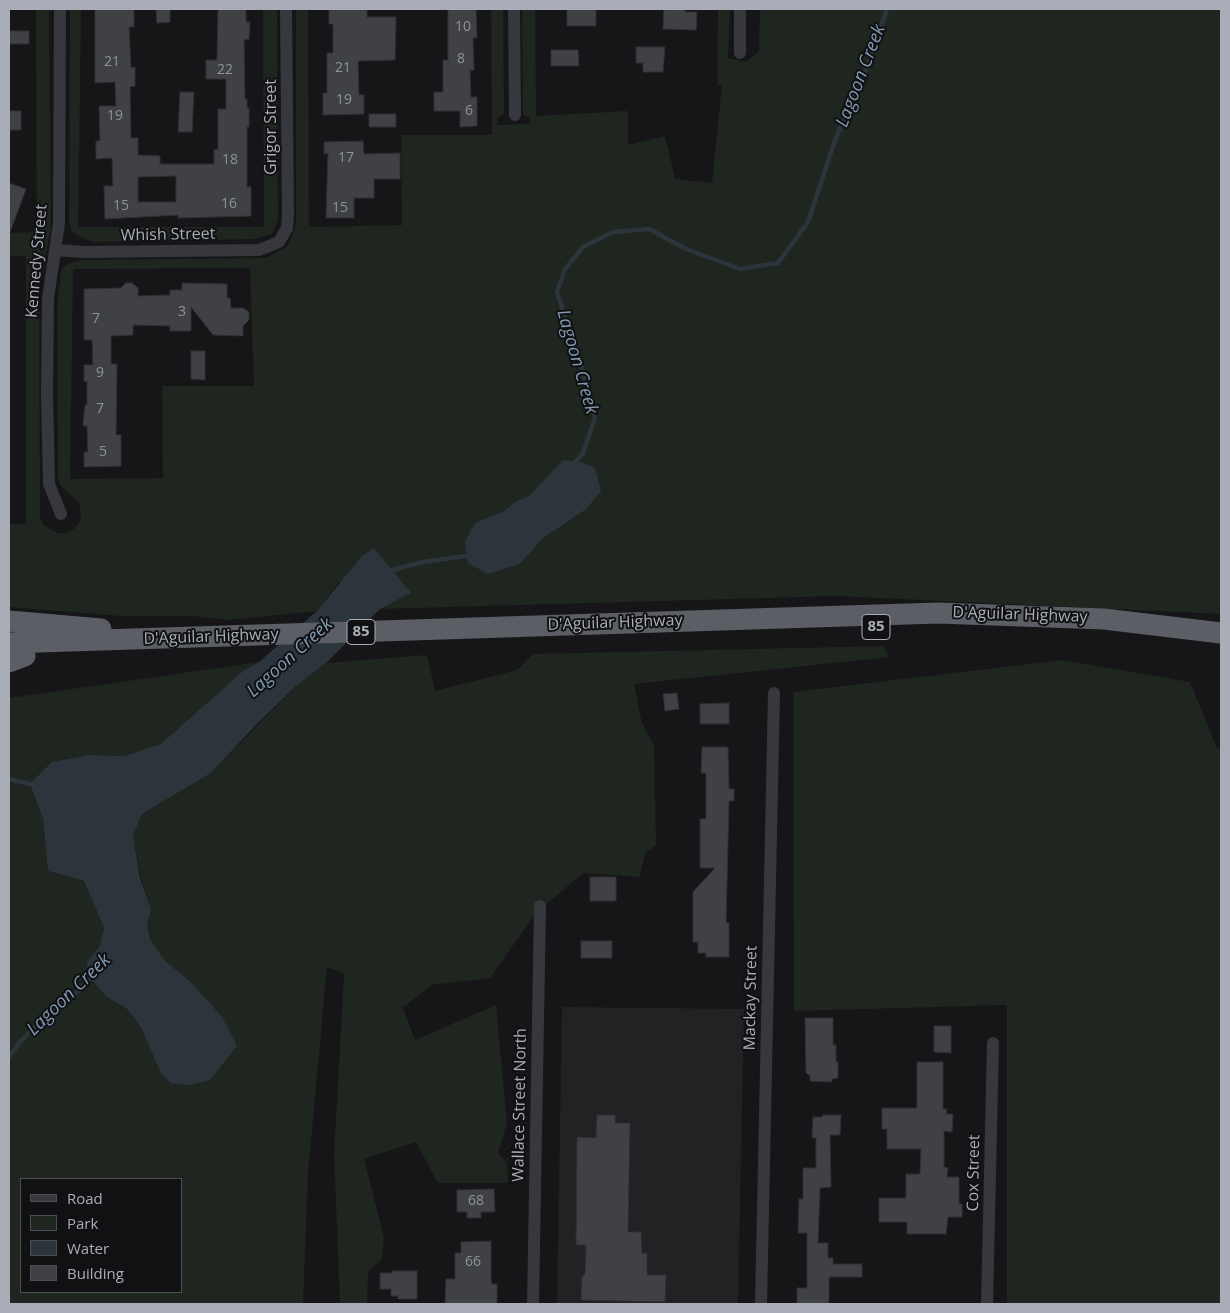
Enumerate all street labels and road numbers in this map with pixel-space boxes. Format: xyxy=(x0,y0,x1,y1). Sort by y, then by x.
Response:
street label: Grigor Street xyxy=(261,79,281,175)
street label: Kennedy Street xyxy=(22,203,52,319)
street label: Whish Street xyxy=(120,225,216,245)
street label: D'Aguilar Highway xyxy=(952,603,1088,627)
street label: D'Aguilar Highway xyxy=(547,611,683,635)
road number: 85 xyxy=(862,614,890,640)
road number: 85 xyxy=(347,620,375,644)
street label: D'Aguilar Highway xyxy=(143,625,279,649)
street label: Mackay Street xyxy=(740,945,762,1051)
street label: Wallace Street North xyxy=(509,1028,531,1182)
street label: Cox Street xyxy=(964,1134,984,1212)

